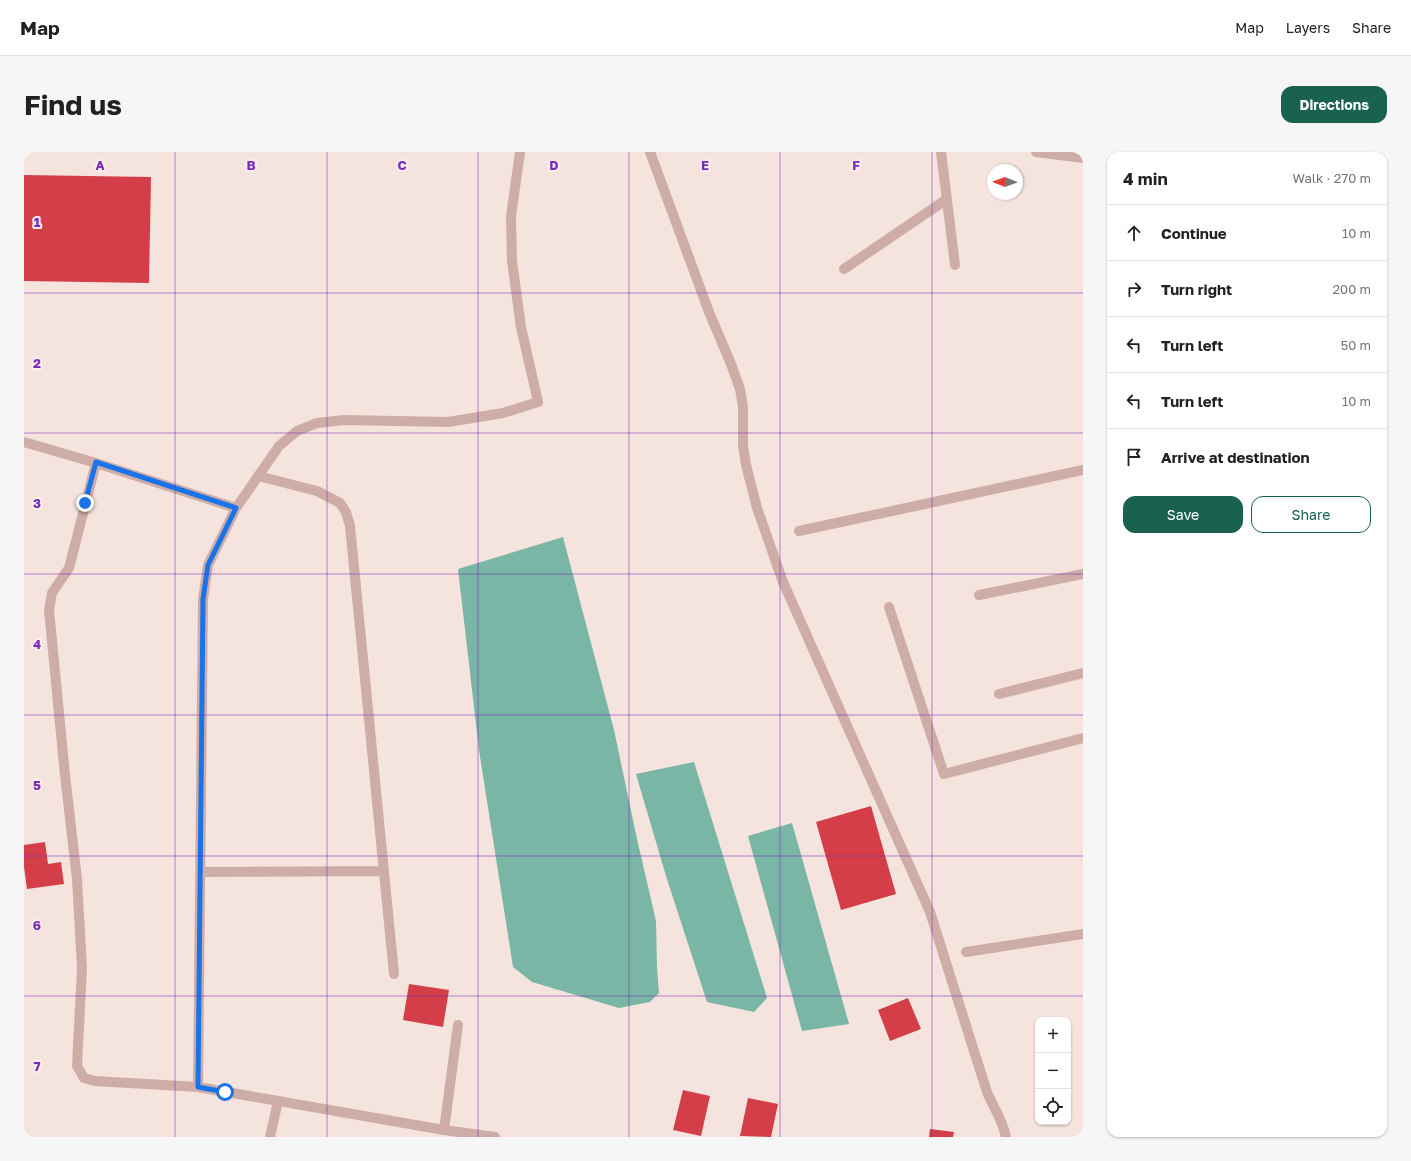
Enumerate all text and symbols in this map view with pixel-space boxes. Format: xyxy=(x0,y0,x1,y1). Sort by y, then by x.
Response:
text: Map xyxy=(20,16,60,39)
text: Map xyxy=(1235,19,1264,36)
text: Layers xyxy=(1286,19,1330,36)
text: Share xyxy=(1352,19,1391,36)
button: Directions xyxy=(1281,86,1387,123)
text: Find us xyxy=(24,88,122,121)
text: A xyxy=(95,157,105,173)
text: B xyxy=(246,157,256,173)
text: C xyxy=(397,157,407,173)
text: D xyxy=(549,157,559,173)
text: E xyxy=(701,157,709,173)
text: F xyxy=(852,157,860,173)
north arrow xyxy=(987,164,1023,200)
text: 4 min xyxy=(1123,168,1168,189)
text: Walk · 270 m xyxy=(1293,170,1371,186)
text: 1 xyxy=(34,214,41,230)
icon: ahead xyxy=(1123,222,1145,244)
text: Continue xyxy=(1161,224,1227,242)
text: 10 m xyxy=(1342,225,1371,241)
icon: right xyxy=(1123,278,1145,300)
text: Turn right xyxy=(1161,280,1232,298)
text: 200 m xyxy=(1333,281,1371,297)
icon: left xyxy=(1123,334,1145,356)
text: Turn left xyxy=(1161,336,1223,354)
text: 50 m xyxy=(1341,337,1371,353)
text: 2 xyxy=(33,355,41,371)
icon: left xyxy=(1123,390,1145,412)
text: Turn left xyxy=(1161,392,1223,410)
text: 10 m xyxy=(1342,393,1371,409)
icon: arrive xyxy=(1123,446,1145,468)
text: Arrive at destination xyxy=(1161,448,1310,466)
route end xyxy=(76,494,94,512)
text: 3 xyxy=(33,495,41,511)
button: Save xyxy=(1123,496,1243,533)
button: Share xyxy=(1251,496,1371,533)
text: 4 xyxy=(33,636,41,652)
text: 5 xyxy=(33,777,41,793)
text: 6 xyxy=(33,917,41,933)
map controls xyxy=(1035,1017,1071,1125)
button: + xyxy=(1035,1017,1071,1053)
button: − xyxy=(1035,1053,1071,1089)
text: 7 xyxy=(33,1058,41,1074)
route start xyxy=(216,1083,234,1101)
button: locate xyxy=(1035,1089,1071,1125)

